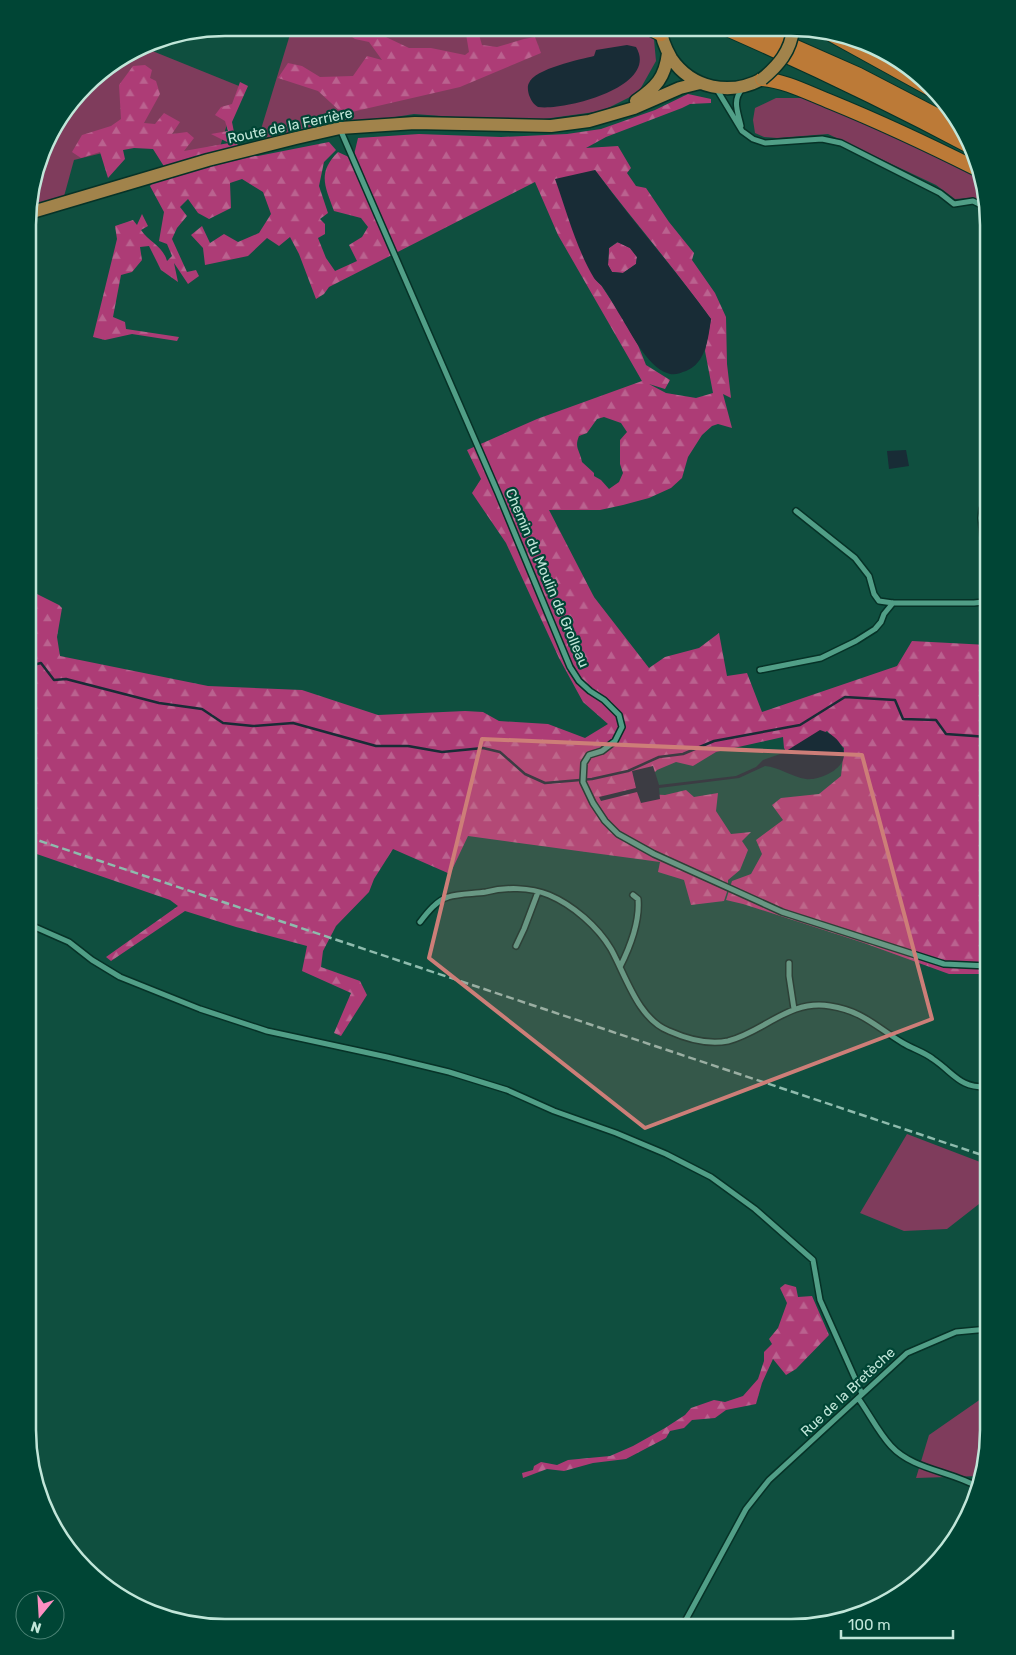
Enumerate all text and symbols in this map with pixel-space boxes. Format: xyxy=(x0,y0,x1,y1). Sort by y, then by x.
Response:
street label: Route de la Ferrière xyxy=(226,104,354,148)
street label: Chemin du Moulin de Grolleau xyxy=(501,486,593,670)
street label: Rue de la Bretèche xyxy=(797,1344,899,1440)
north arrow xyxy=(15,1590,65,1640)
scale bar xyxy=(841,1608,954,1640)
text: 100 m xyxy=(848,1616,890,1634)
text: N xyxy=(29,1617,44,1637)

